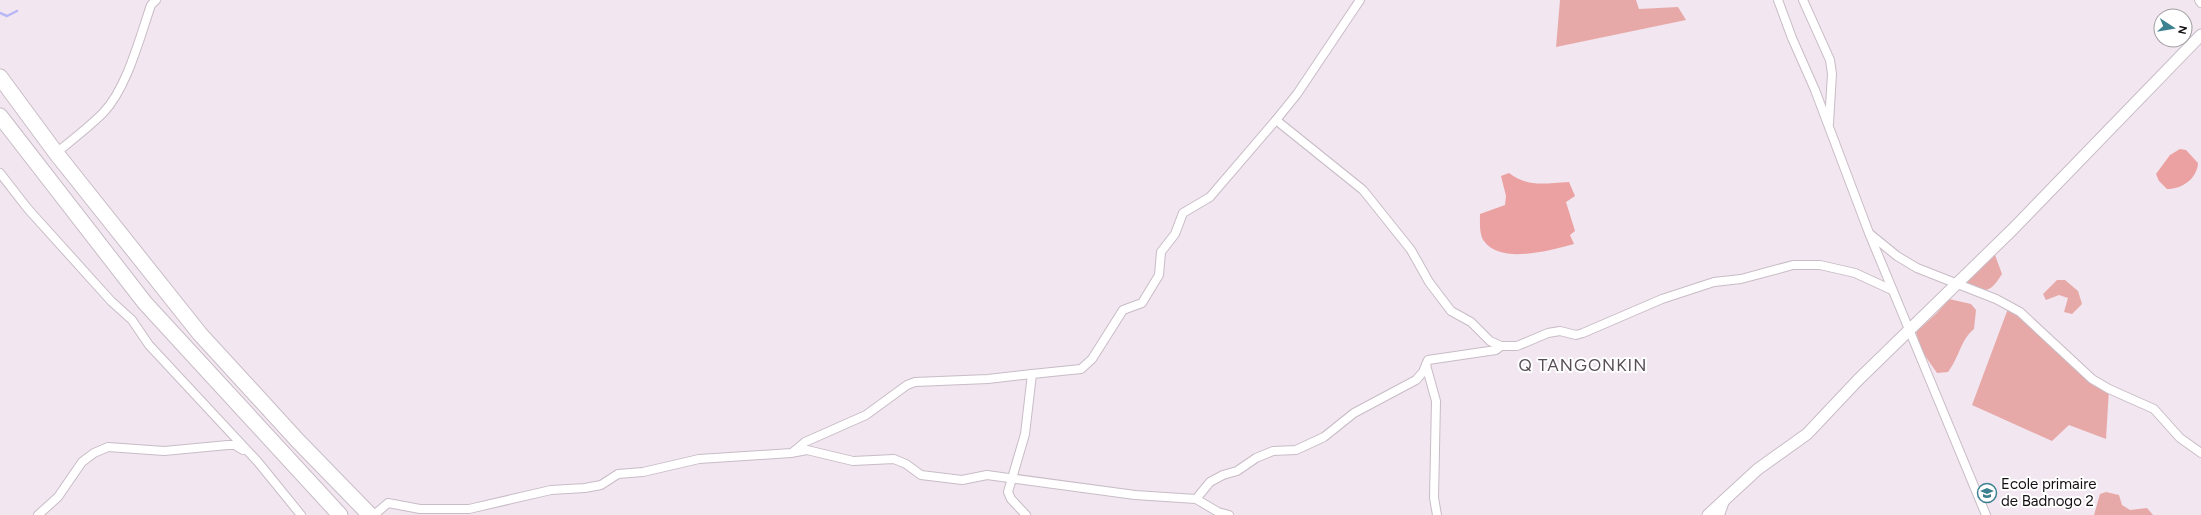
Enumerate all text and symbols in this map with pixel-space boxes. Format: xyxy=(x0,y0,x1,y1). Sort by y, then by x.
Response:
north arrow xyxy=(2153,8,2193,48)
text: N xyxy=(2175,24,2190,35)
district label: Q TANGONKIN xyxy=(1519,355,1647,375)
place label: Ecole primaire de Badnogo 2 xyxy=(2001,475,2096,510)
school or university icon: Ecole primaire de Badnogo 2 xyxy=(1976,482,1998,504)

